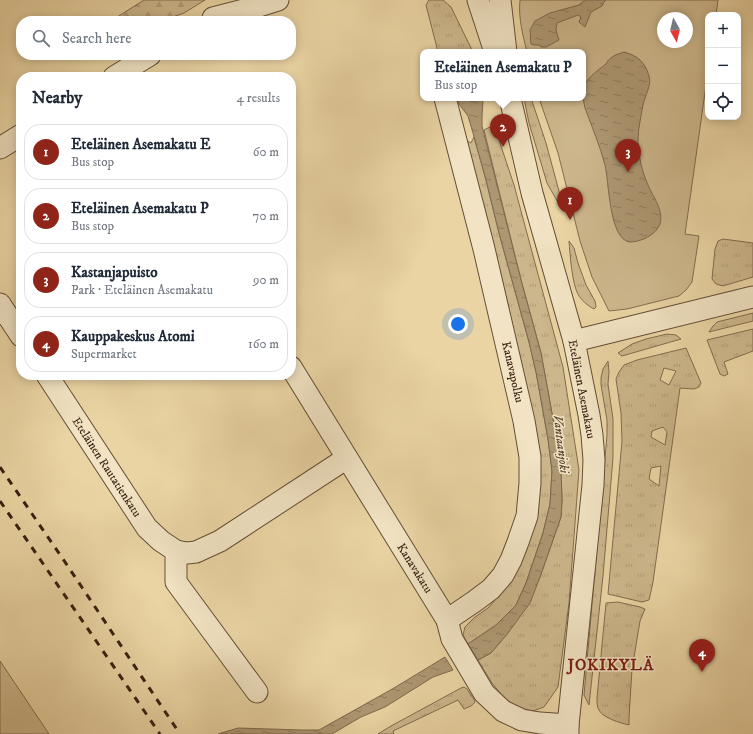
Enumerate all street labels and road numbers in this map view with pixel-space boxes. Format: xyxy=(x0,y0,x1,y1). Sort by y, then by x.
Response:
street label: Eteläinen Asemakatu xyxy=(565,338,599,440)
street label: Kanavapolku xyxy=(498,340,527,404)
street label: Eteläinen Rautatienkatu xyxy=(69,415,145,520)
street label: Kanavakatu xyxy=(393,541,436,596)

